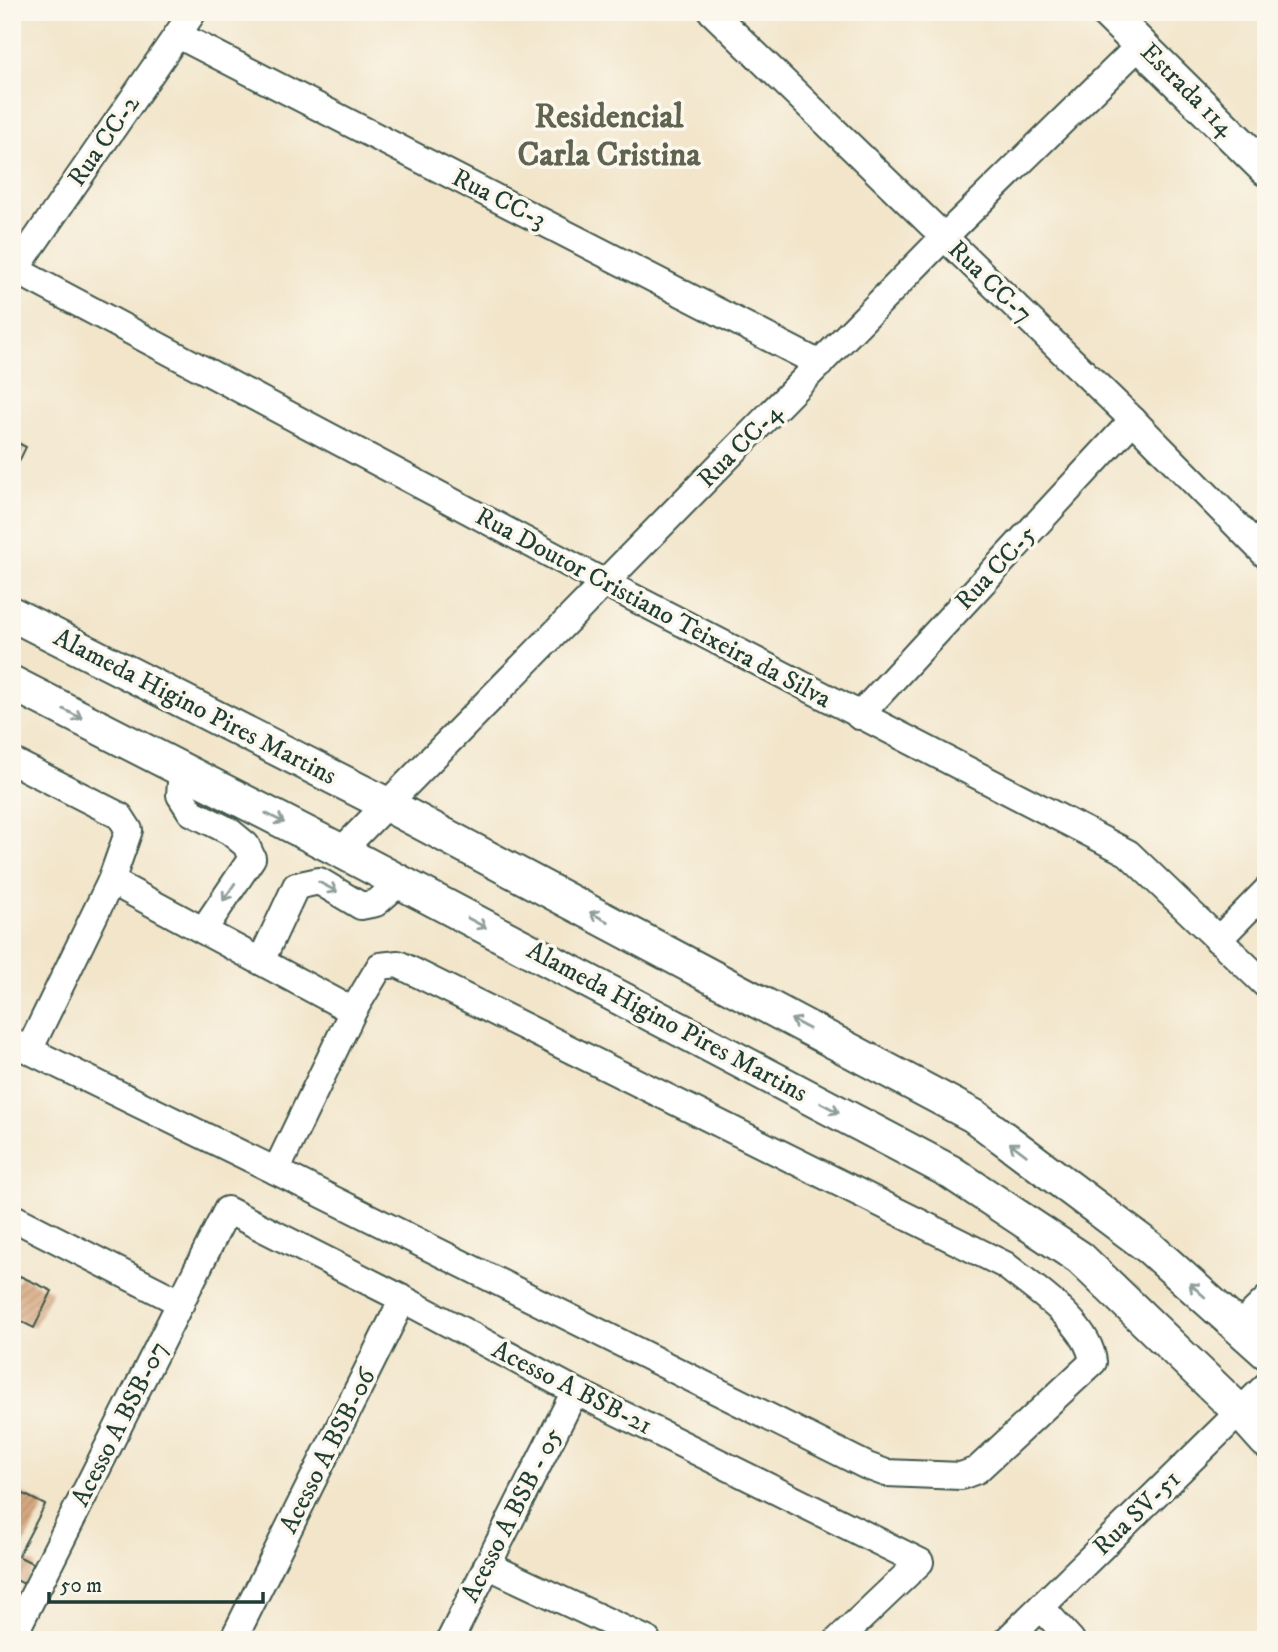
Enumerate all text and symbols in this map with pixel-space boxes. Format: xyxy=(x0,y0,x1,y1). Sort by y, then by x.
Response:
street label: Estrada 114 xyxy=(1133,36,1242,145)
street label: Rua CC-2 xyxy=(61,89,148,193)
district label: Residencial Carla Cristina xyxy=(518,97,701,176)
street label: Rua CC-3 xyxy=(446,161,552,237)
street label: Rua CC-7 xyxy=(941,234,1039,330)
street label: Rua CC-4 xyxy=(691,396,790,495)
street label: Rua Doutor Cristiano Teixeira da Silva xyxy=(469,500,837,716)
street label: Rua CC-5 xyxy=(948,518,1044,617)
street label: Alameda Higino Pires Martins xyxy=(48,621,342,793)
one-way arrow xyxy=(62,707,83,721)
one-way arrow xyxy=(265,811,285,825)
one-way arrow xyxy=(318,881,338,895)
one-way arrow xyxy=(222,882,236,901)
one-way arrow xyxy=(589,910,610,923)
one-way arrow xyxy=(466,916,487,930)
street label: Alameda Higino Pires Martins xyxy=(521,934,813,1110)
one-way arrow xyxy=(790,1016,811,1030)
one-way arrow xyxy=(819,1102,840,1116)
one-way arrow xyxy=(1009,1142,1028,1156)
one-way arrow xyxy=(1188,1282,1206,1298)
street label: Acesso A BSB-21 xyxy=(486,1333,658,1443)
street label: Acesso A BSB-07 xyxy=(64,1336,176,1512)
street label: Acesso A BSB-06 xyxy=(272,1362,384,1539)
street label: Acesso A BSB - 05 xyxy=(454,1422,570,1608)
street label: Rua SV-51 xyxy=(1086,1463,1188,1563)
scale bar xyxy=(49,1561,262,1605)
text: 50 m xyxy=(60,1573,102,1599)

